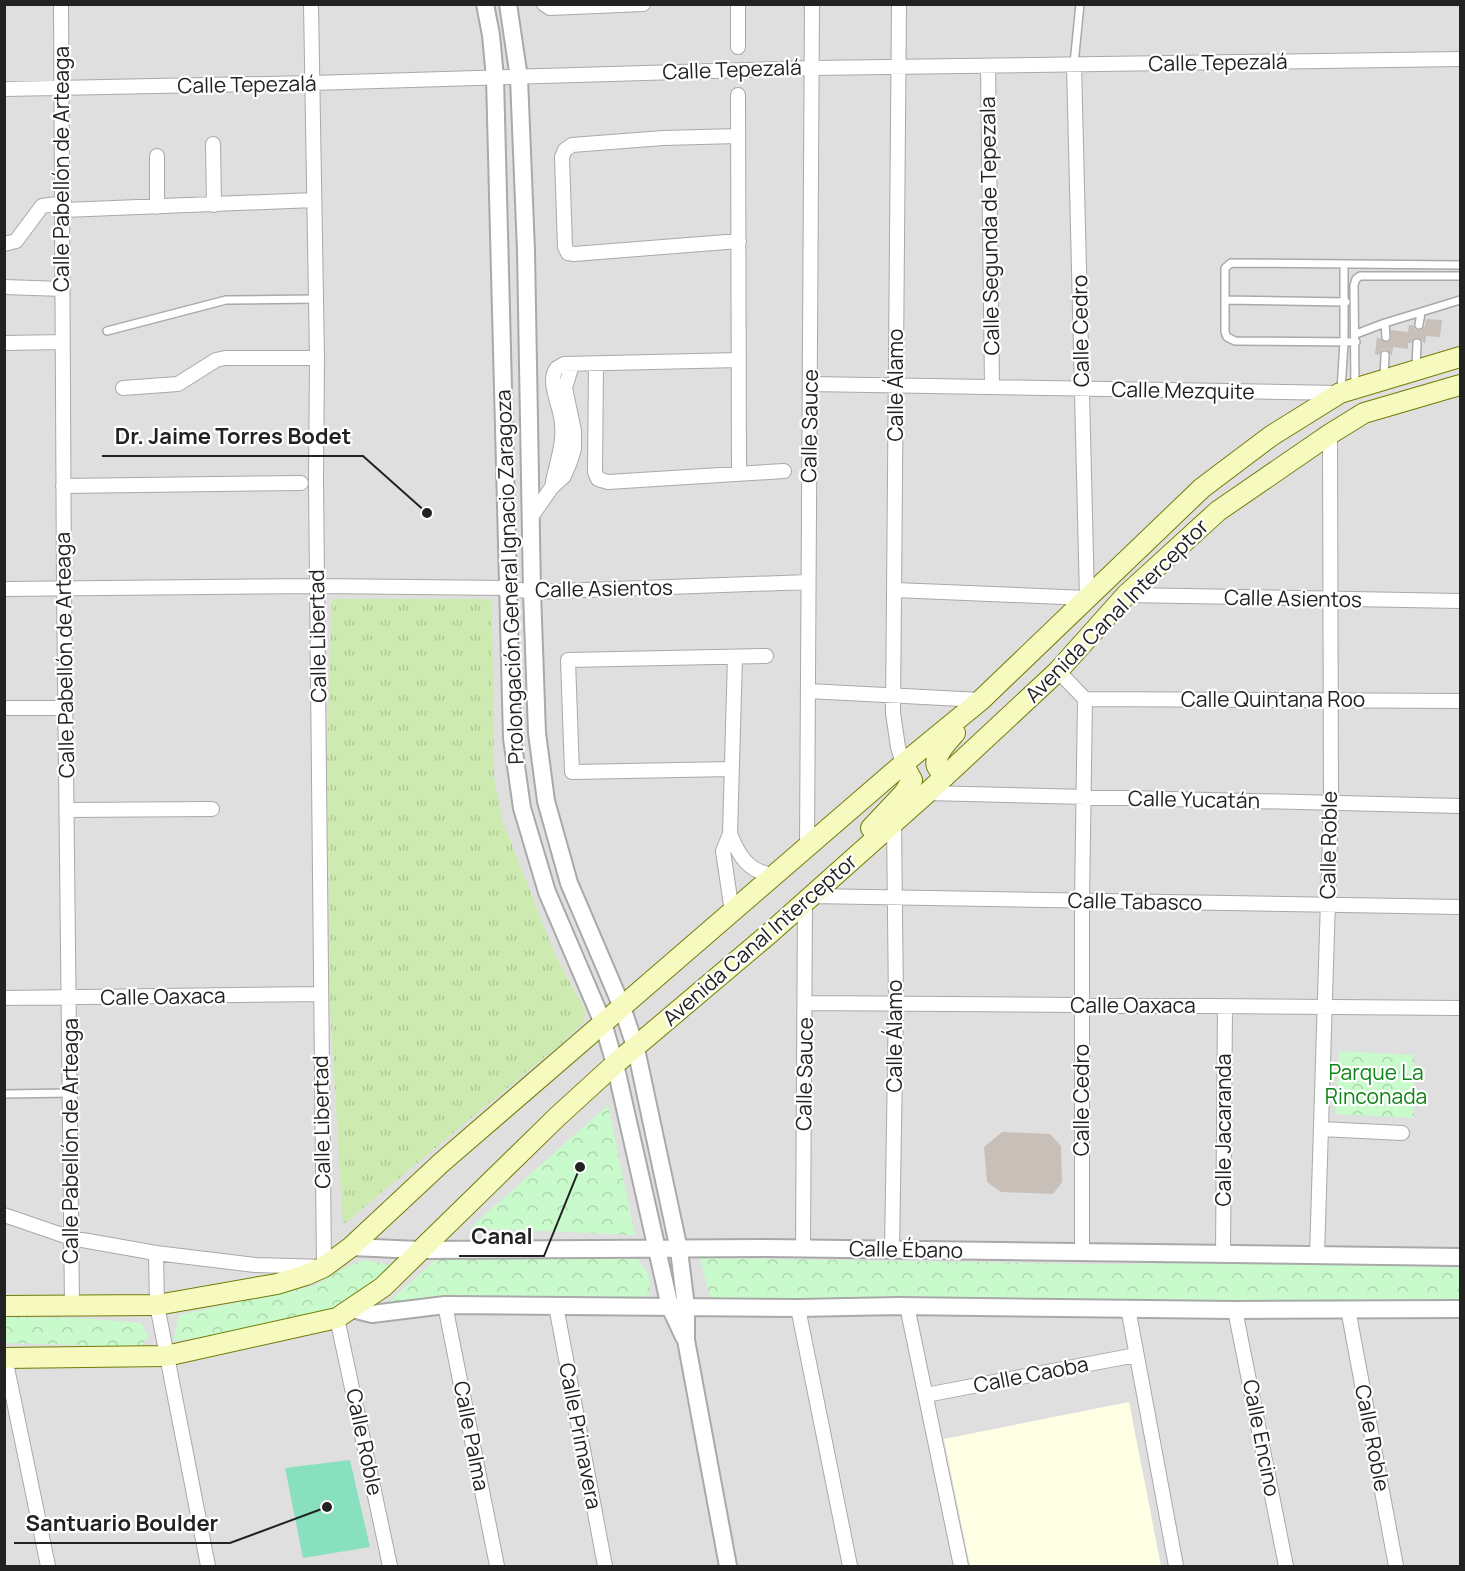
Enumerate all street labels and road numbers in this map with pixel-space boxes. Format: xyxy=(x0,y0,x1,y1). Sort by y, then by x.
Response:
street label: Calle Pabellón de Arteaga xyxy=(47,46,75,292)
street label: Calle Tepezalá xyxy=(1148,47,1288,77)
street label: Calle Tepezalá xyxy=(662,53,802,85)
street label: Calle Tepezalá xyxy=(177,69,317,99)
street label: Calle Segunda de Tepezala xyxy=(973,96,1005,356)
street label: Calle Cedro xyxy=(1065,275,1095,388)
street label: Calle Álamo xyxy=(881,328,909,442)
street label: Calle Sauce xyxy=(794,369,824,483)
street label: Calle Mezquite xyxy=(1111,375,1255,405)
street label: Prolongación General Ignacio Zaragoza xyxy=(488,389,530,765)
street label: Avenida Canal Interceptor xyxy=(1018,512,1215,708)
street label: Calle Pabellón de Arteaga xyxy=(48,532,80,778)
street label: Calle Libertad xyxy=(302,569,332,703)
street label: Calle Asientos xyxy=(535,573,673,603)
street label: Calle Asientos xyxy=(1224,583,1362,613)
street label: Calle Quintana Roo xyxy=(1181,685,1365,713)
street label: Calle Yucatán xyxy=(1128,784,1260,814)
street label: Calle Roble xyxy=(1313,791,1343,899)
street label: Avenida Canal Interceptor xyxy=(656,847,863,1031)
street label: Calle Tabasco xyxy=(1068,886,1203,916)
street label: Calle Álamo xyxy=(880,979,908,1093)
street label: Calle Oaxaca xyxy=(100,981,226,1011)
street label: Calle Oaxaca xyxy=(1070,991,1196,1019)
street label: Calle Sauce xyxy=(789,1017,819,1131)
street label: Calle Pabellón de Arteaga xyxy=(56,1018,84,1264)
street label: Calle Cedro xyxy=(1067,1044,1095,1156)
street label: Calle Jacaranda xyxy=(1209,1054,1237,1206)
street label: Calle Libertad xyxy=(306,1055,336,1189)
street label: Calle Ébano xyxy=(849,1234,963,1264)
street label: Calle Caoba xyxy=(971,1349,1091,1399)
street label: Calle Primavera xyxy=(553,1360,609,1511)
street label: Calle Encino xyxy=(1237,1377,1287,1499)
street label: Calle Palma xyxy=(448,1379,496,1493)
street label: Calle Roble xyxy=(1349,1382,1397,1494)
street label: Calle Roble xyxy=(340,1386,390,1498)

